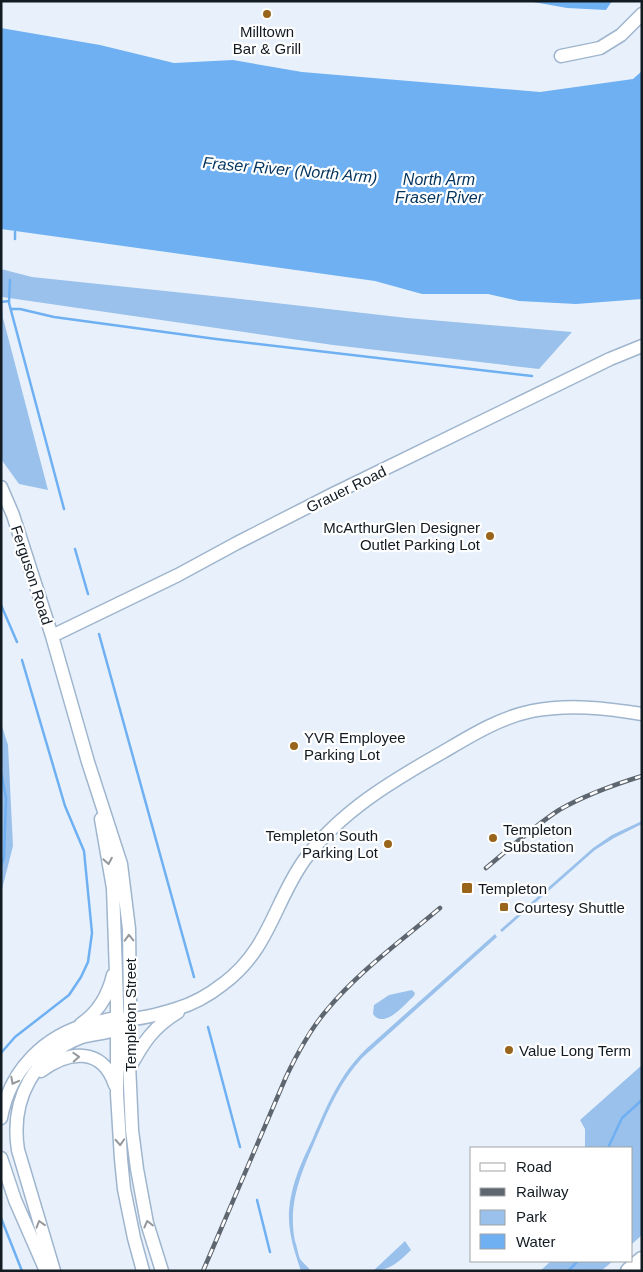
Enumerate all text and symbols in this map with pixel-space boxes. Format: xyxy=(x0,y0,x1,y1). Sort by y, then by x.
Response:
marker: Milltown Bar & Grill xyxy=(261,8,273,20)
place label: Milltown Bar & Grill xyxy=(233,23,301,57)
water label: Fraser River (North Arm) xyxy=(202,154,378,186)
water label: North Arm Fraser River xyxy=(395,171,484,206)
street label: Grauer Road xyxy=(303,462,389,516)
place label: McArthurGlen Designer Outlet Parking Lot xyxy=(323,519,481,553)
street label: Ferguson Road xyxy=(8,523,56,627)
marker: McArthurGlen Designer Outlet Parking Lot xyxy=(484,530,496,542)
place label: YVR Employee Parking Lot xyxy=(304,729,406,763)
marker: YVR Employee Parking Lot xyxy=(288,740,300,752)
place label: Templeton Substation xyxy=(503,821,574,855)
place label: Templeton South Parking Lot xyxy=(265,827,379,861)
marker: Templeton Substation xyxy=(487,832,499,844)
marker: Templeton South Parking Lot xyxy=(382,838,394,850)
one-way arrow xyxy=(103,857,113,866)
place label: Templeton xyxy=(478,880,547,897)
marker: Templeton xyxy=(460,881,474,895)
place label: Courtesy Shuttle xyxy=(514,899,625,916)
marker: Courtesy Shuttle xyxy=(498,901,510,913)
one-way arrow xyxy=(124,934,134,942)
street label: Templeton Street xyxy=(122,957,139,1072)
place label: Value Long Term xyxy=(519,1042,631,1059)
marker: Value Long Term xyxy=(503,1044,515,1056)
one-way arrow xyxy=(72,1051,80,1062)
one-way arrow xyxy=(10,1076,20,1085)
one-way arrow xyxy=(114,1139,125,1147)
legend xyxy=(470,1147,633,1262)
text: Road xyxy=(516,1158,552,1175)
text: Railway xyxy=(516,1183,569,1200)
text: Park xyxy=(516,1208,547,1225)
one-way arrow xyxy=(36,1220,46,1229)
one-way arrow xyxy=(143,1220,154,1229)
text: Water xyxy=(516,1233,555,1250)

